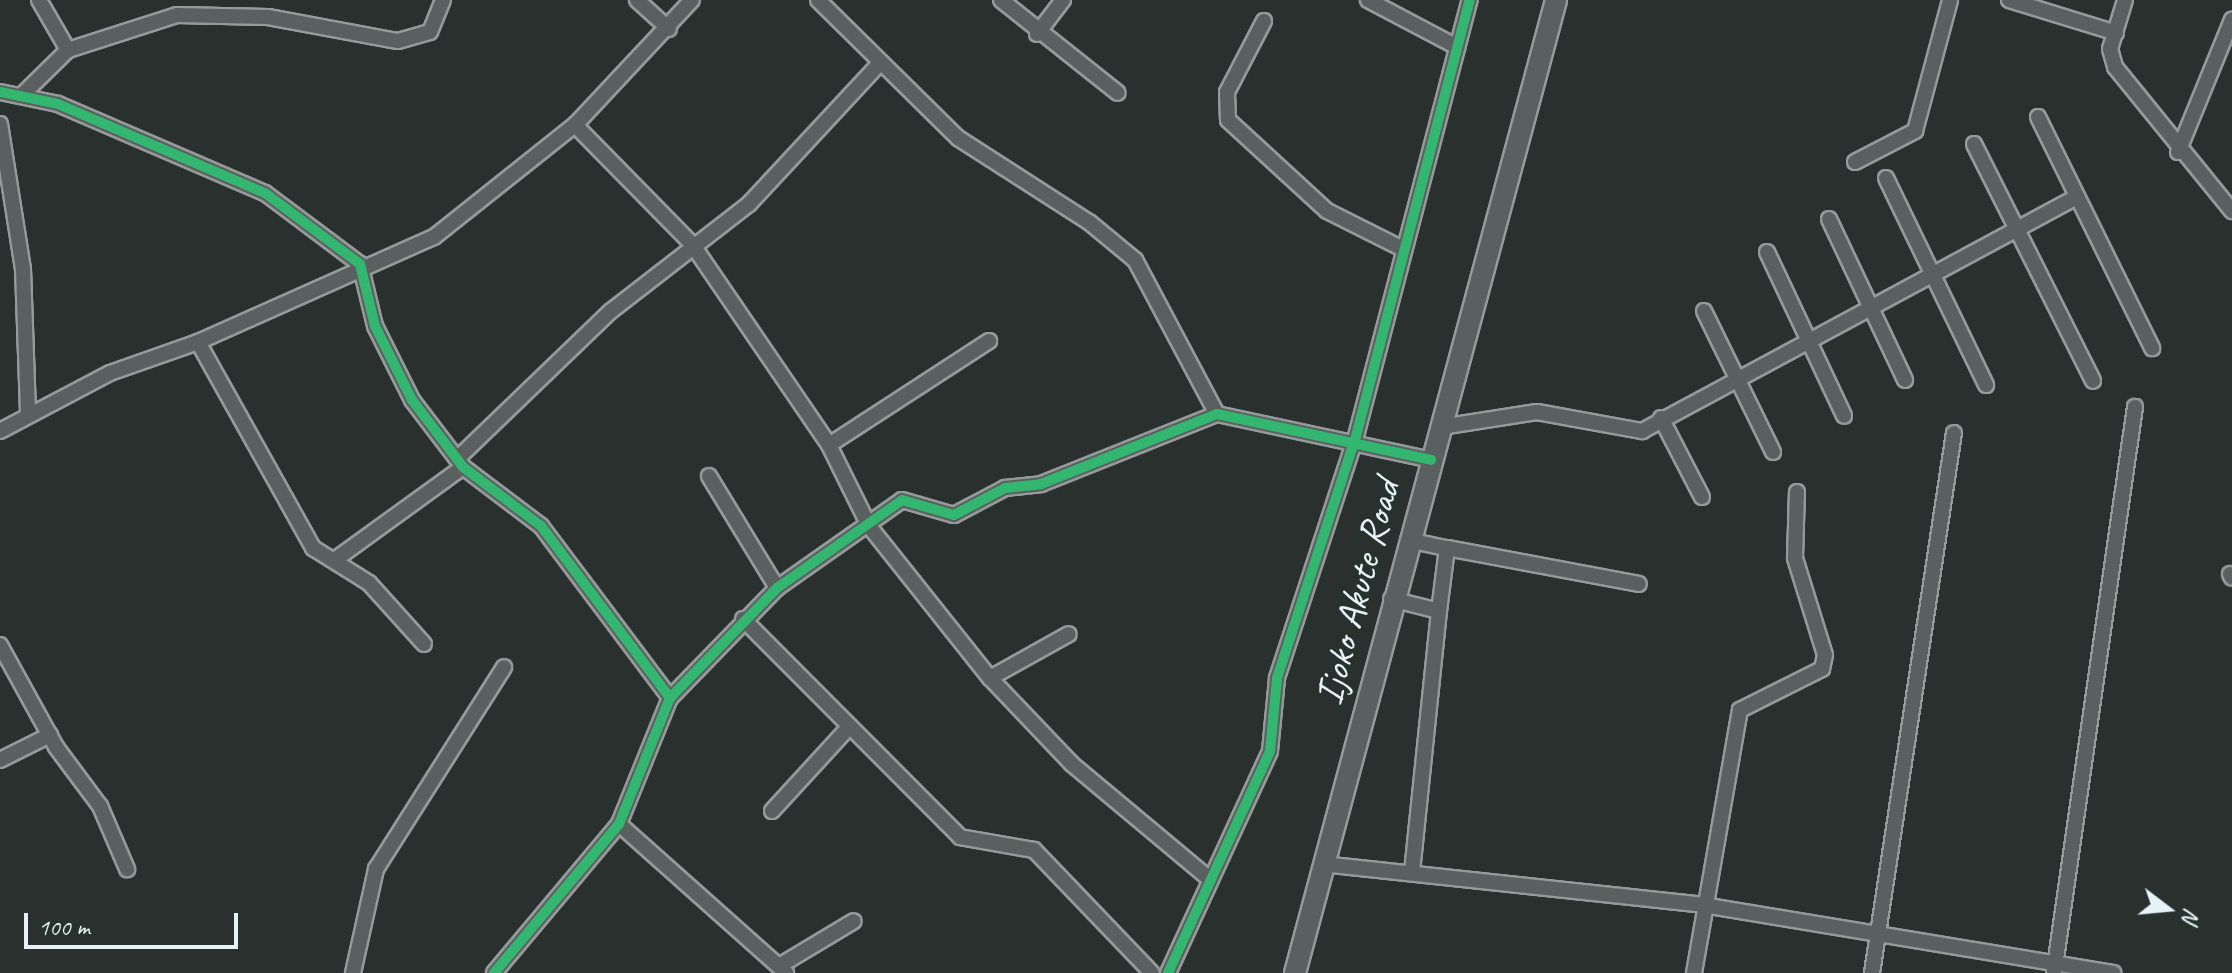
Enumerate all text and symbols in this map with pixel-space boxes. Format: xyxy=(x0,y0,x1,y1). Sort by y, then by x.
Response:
street label: Ijoko Akute Road xyxy=(1304,474,1410,710)
north arrow xyxy=(2128,869,2208,949)
scale bar xyxy=(28,897,242,947)
text: N xyxy=(2176,905,2206,926)
text: 100 m xyxy=(38,912,90,942)

